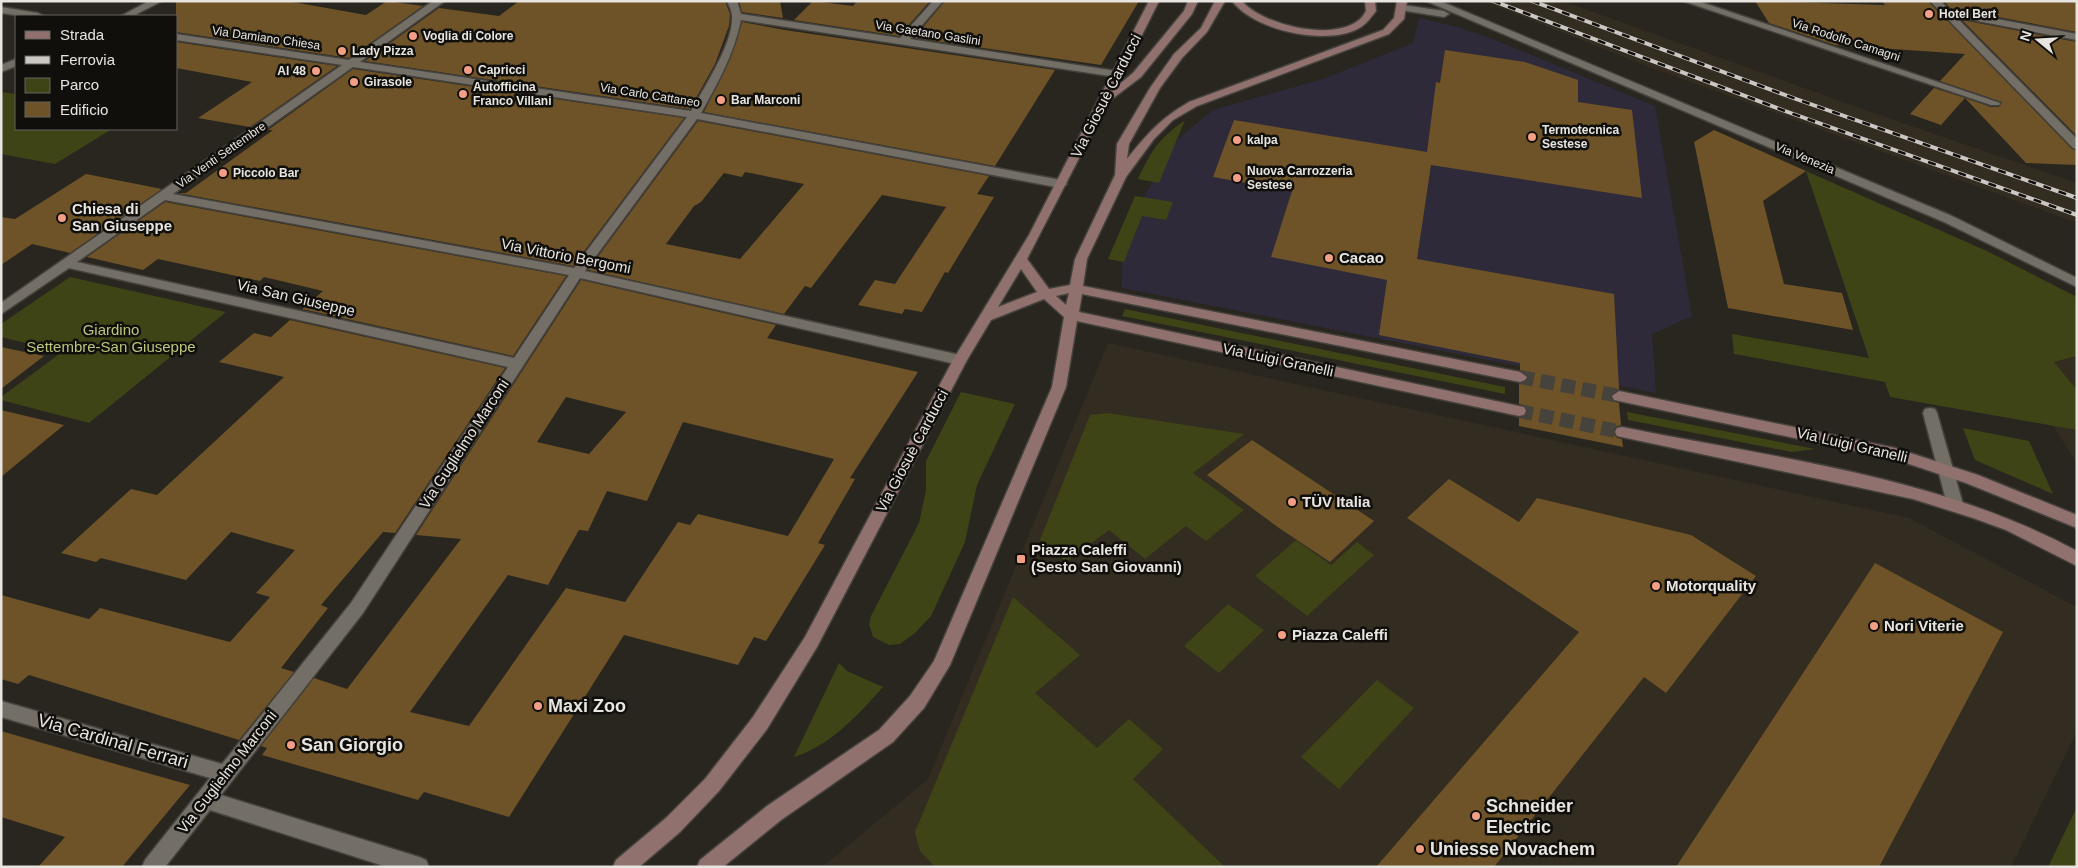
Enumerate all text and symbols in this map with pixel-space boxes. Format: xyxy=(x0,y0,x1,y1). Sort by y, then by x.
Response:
place label: Hotel Bert xyxy=(1939,7,1996,21)
marker: Hotel Bert xyxy=(1923,8,1935,20)
legend xyxy=(15,15,178,130)
north arrow xyxy=(2013,15,2063,65)
street label: Via Rodolfo Camagni xyxy=(1790,16,1902,64)
street label: Via Gaetano Gaslini xyxy=(874,18,982,48)
street label: Via Damiano Chiesa xyxy=(211,23,321,53)
text: Strada xyxy=(60,26,105,43)
place label: Voglia di Colore xyxy=(423,29,514,43)
text: N xyxy=(2016,29,2035,43)
marker: Voglia di Colore xyxy=(407,30,419,42)
street label: Via Giosuè Carducci xyxy=(1067,31,1144,160)
place label: Lady Pizza xyxy=(352,44,414,58)
marker: Lady Pizza xyxy=(336,45,348,57)
text: Ferrovia xyxy=(60,51,116,68)
place label: Capricci xyxy=(478,63,525,77)
place label: Al 48 xyxy=(277,64,306,78)
marker: Capricci xyxy=(462,64,474,76)
marker: Al 48 xyxy=(310,65,322,77)
place label: Girasole xyxy=(364,75,412,89)
text: Parco xyxy=(60,76,99,93)
marker: Girasole xyxy=(348,76,360,88)
place label: Autofficina Franco Villani xyxy=(473,80,551,108)
street label: Via Carlo Cattaneo xyxy=(599,80,701,110)
marker: Autofficina Franco Villani xyxy=(457,88,469,100)
place label: Bar Marconi xyxy=(731,93,800,107)
marker: Bar Marconi xyxy=(715,94,727,106)
text: Edificio xyxy=(60,101,108,118)
street label: Via Venti Settembre xyxy=(174,119,269,191)
place label: Termotecnica Sestese xyxy=(1542,123,1619,151)
marker: Termotecnica Sestese xyxy=(1526,131,1538,143)
place label: kalpa xyxy=(1247,133,1278,147)
marker: kalpa xyxy=(1231,134,1243,146)
street label: Via Venezia xyxy=(1773,139,1837,177)
place label: Nuova Carrozzeria Sestese xyxy=(1247,164,1353,192)
place label: Piccolo Bar xyxy=(233,166,299,180)
marker: Piccolo Bar xyxy=(217,167,229,179)
marker: Nuova Carrozzeria Sestese xyxy=(1231,172,1243,184)
place label: Chiesa di San Giuseppe xyxy=(72,200,172,234)
marker: Chiesa di San Giuseppe xyxy=(56,212,68,224)
street label: Via Vittorio Bergomi xyxy=(500,235,633,276)
place label: Cacao xyxy=(1339,249,1384,266)
marker: Cacao xyxy=(1323,252,1335,264)
street label: Via San Giuseppe xyxy=(235,276,357,319)
park label: Giardino Settembre-San Giuseppe xyxy=(26,321,196,355)
street label: Via Luigi Granelli xyxy=(1221,339,1335,380)
street label: Via Guglielmo Marconi xyxy=(415,376,512,512)
street label: Via Giosuè Carducci xyxy=(872,387,951,515)
street label: Via Luigi Granelli xyxy=(1795,424,1909,466)
place label: TÜV Italia xyxy=(1302,493,1371,510)
marker: TÜV Italia xyxy=(1286,496,1298,508)
place label: Piazza Caleffi (Sesto San Giovanni) xyxy=(1031,541,1182,575)
marker: Piazza Caleffi (Sesto San Giovanni) xyxy=(1015,553,1027,565)
place label: Motorquality xyxy=(1666,577,1757,594)
marker: Motorquality xyxy=(1650,580,1662,592)
place label: Nori Viterie xyxy=(1884,617,1964,634)
marker: Nori Viterie xyxy=(1868,620,1880,632)
place label: Piazza Caleffi xyxy=(1292,626,1388,643)
marker: Piazza Caleffi xyxy=(1276,629,1288,641)
place label: Maxi Zoo xyxy=(548,696,626,716)
marker: Maxi Zoo xyxy=(532,700,544,712)
street label: Via Guglielmo Marconi xyxy=(174,707,280,836)
street label: Via Cardinal Ferrari xyxy=(35,710,191,772)
place label: San Giorgio xyxy=(301,735,403,755)
marker: San Giorgio xyxy=(285,739,297,751)
place label: Schneider Electric xyxy=(1486,796,1573,837)
marker: Schneider Electric xyxy=(1470,810,1482,822)
place label: Uniesse Novachem xyxy=(1430,839,1595,859)
marker: Uniesse Novachem xyxy=(1414,843,1426,855)

